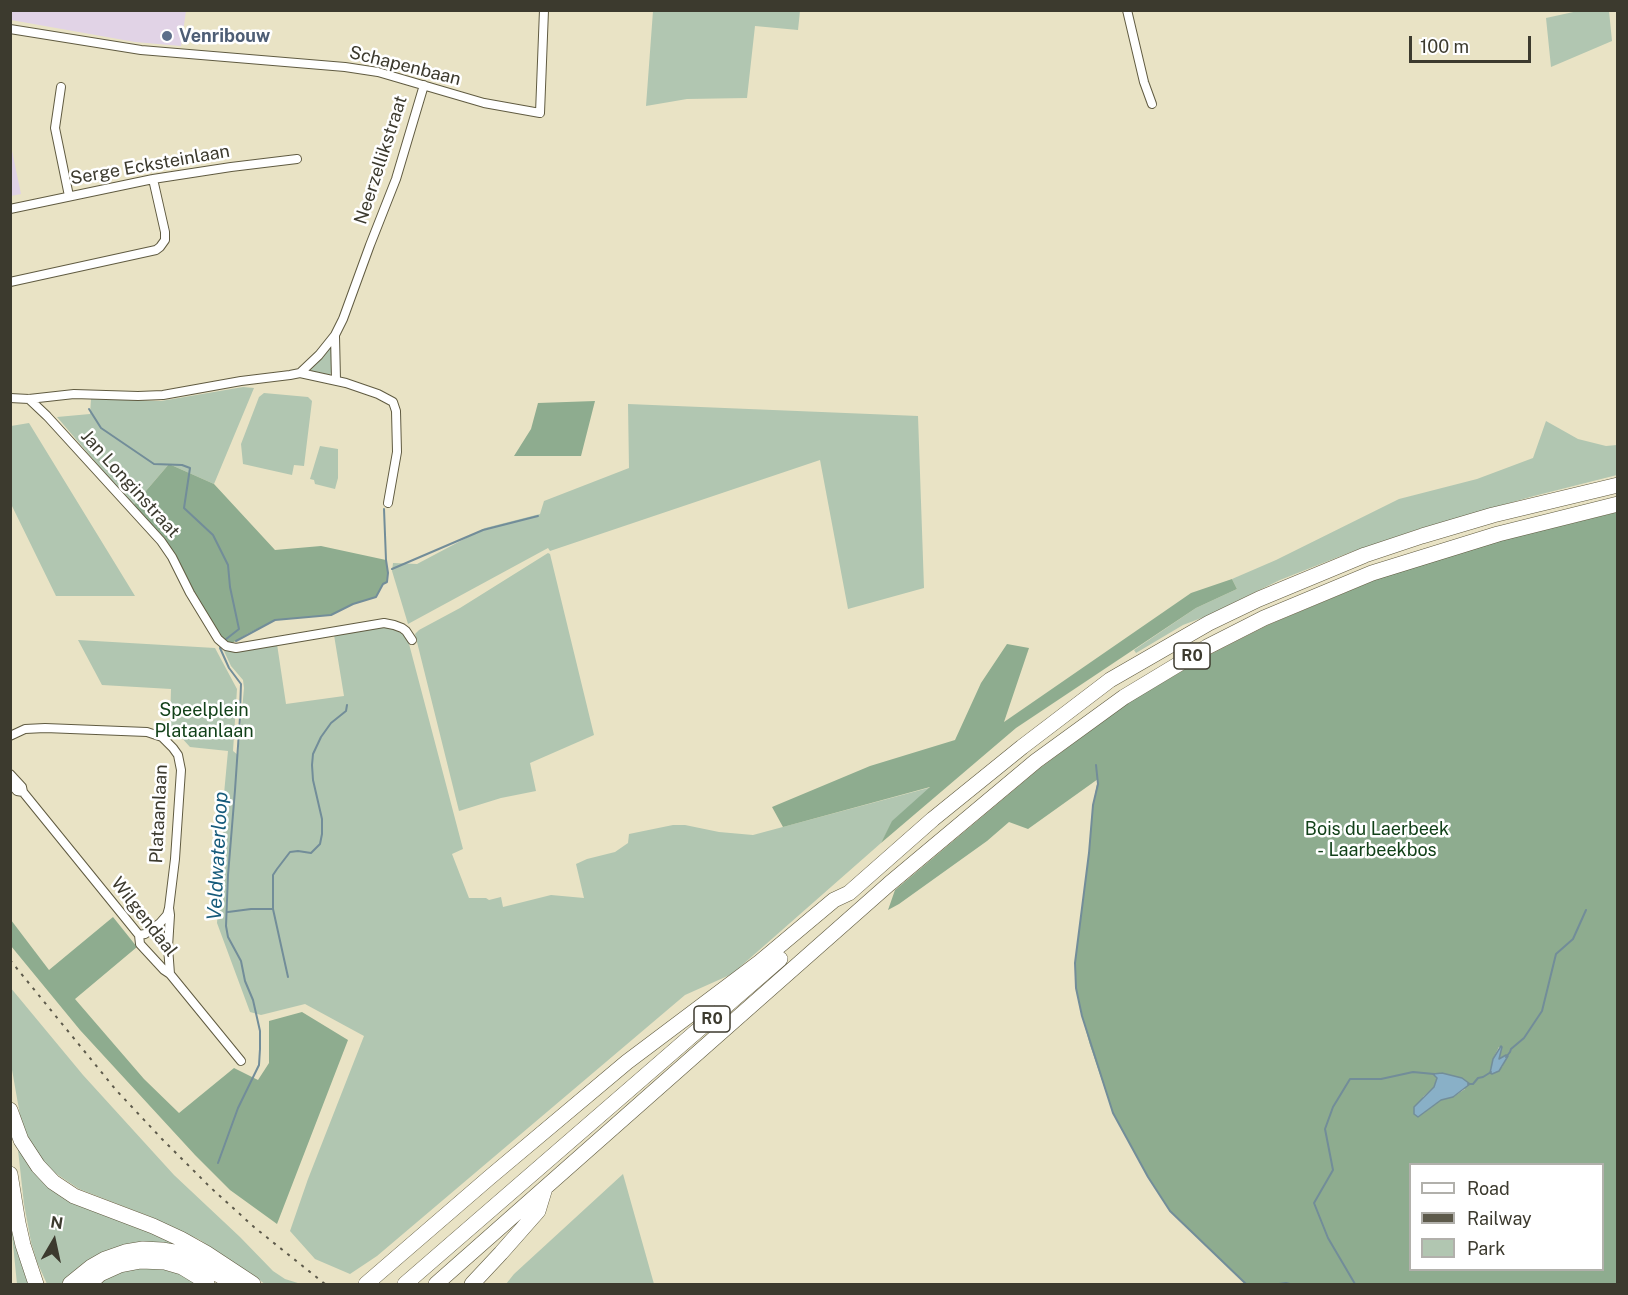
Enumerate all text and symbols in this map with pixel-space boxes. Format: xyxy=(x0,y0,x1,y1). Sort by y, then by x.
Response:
scale bar xyxy=(1412,24,1534,62)
place label: Venribouw xyxy=(179,25,270,47)
marker: Venribouw xyxy=(160,29,174,43)
text: 100 m xyxy=(1420,36,1469,57)
street label: Schapenbaan xyxy=(347,42,463,90)
street label: Neerzellikstraat xyxy=(350,93,412,227)
street label: Serge Ecksteinlaan xyxy=(69,140,231,190)
street label: Jan Longinstraat xyxy=(76,426,184,542)
road number: R0 xyxy=(1174,643,1210,669)
park label: Speelplein Plataanlaan xyxy=(154,699,254,742)
street label: Plataanlaan xyxy=(146,764,172,864)
water label: Veldwaterloop xyxy=(203,791,233,921)
park label: Bois du Laerbeek - Laarbeekbos xyxy=(1305,818,1449,860)
street label: Wilgendaal xyxy=(106,873,182,961)
road number: R0 xyxy=(694,1006,730,1032)
legend xyxy=(1409,1163,1604,1271)
text: Road xyxy=(1467,1178,1510,1199)
text: Railway xyxy=(1467,1208,1532,1229)
north arrow xyxy=(24,1211,84,1271)
text: N xyxy=(49,1212,65,1233)
text: Park xyxy=(1467,1238,1505,1259)

